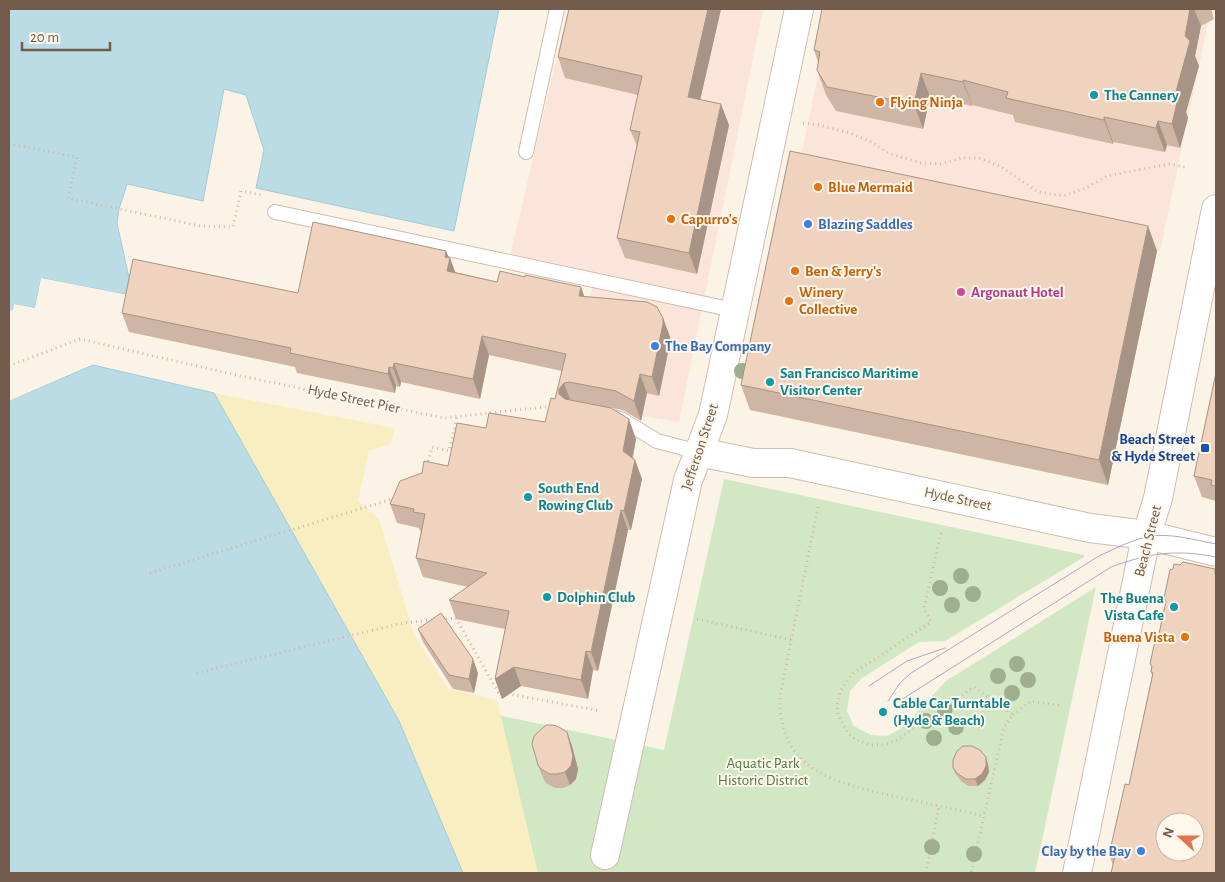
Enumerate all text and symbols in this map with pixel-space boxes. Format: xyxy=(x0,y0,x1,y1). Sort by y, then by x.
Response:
scale bar xyxy=(22,20,110,52)
text: 20 m xyxy=(30,30,59,45)
place label: The Cannery xyxy=(1104,88,1179,103)
marker: The Cannery xyxy=(1088,89,1100,101)
place label: Flying Ninja xyxy=(890,95,963,110)
marker: Flying Ninja xyxy=(874,96,886,108)
place label: Blue Mermaid xyxy=(828,180,913,195)
marker: Blue Mermaid xyxy=(812,181,824,193)
place label: Capurro's xyxy=(681,212,738,227)
marker: Capurro's xyxy=(665,213,677,225)
place label: Blazing Saddles xyxy=(818,217,913,232)
marker: Blazing Saddles xyxy=(802,218,814,230)
place label: Ben & Jerry's xyxy=(805,264,882,279)
marker: Ben & Jerry's xyxy=(789,265,801,277)
place label: Winery Collective xyxy=(799,285,857,317)
place label: Argonaut Hotel xyxy=(971,285,1064,300)
marker: Argonaut Hotel xyxy=(955,286,967,298)
marker: Winery Collective xyxy=(783,295,795,307)
place label: The Bay Company xyxy=(665,339,771,354)
marker: The Bay Company xyxy=(649,340,661,352)
place label: San Francisco Maritime Visitor Center xyxy=(780,366,918,398)
marker: San Francisco Maritime Visitor Center xyxy=(764,376,776,388)
street label: Hyde Street Pier xyxy=(306,382,402,416)
street label: Jefferson Street xyxy=(679,402,721,492)
place label: Beach Street & Hyde Street xyxy=(1111,432,1195,464)
marker: Beach Street & Hyde Street xyxy=(1199,442,1211,454)
place label: South End Rowing Club xyxy=(538,481,613,513)
street label: Hyde Street xyxy=(923,485,993,513)
marker: South End Rowing Club xyxy=(522,491,534,503)
street label: Beach Street xyxy=(1132,504,1164,578)
place label: Dolphin Club xyxy=(557,590,636,605)
marker: Dolphin Club xyxy=(541,591,553,603)
place label: The Buena Vista Cafe xyxy=(1100,591,1164,623)
marker: The Buena Vista Cafe xyxy=(1168,601,1180,613)
place label: Buena Vista xyxy=(1103,630,1175,645)
marker: Buena Vista xyxy=(1179,631,1191,643)
place label: Cable Car Turntable (Hyde & Beach) xyxy=(893,696,1010,728)
marker: Cable Car Turntable (Hyde & Beach) xyxy=(877,706,889,718)
park label: Aquatic Park Historic District xyxy=(718,756,809,788)
north arrow xyxy=(1155,812,1205,862)
text: N xyxy=(1161,826,1177,840)
place label: Clay by the Bay xyxy=(1042,844,1131,859)
marker: Clay by the Bay xyxy=(1135,845,1147,857)

